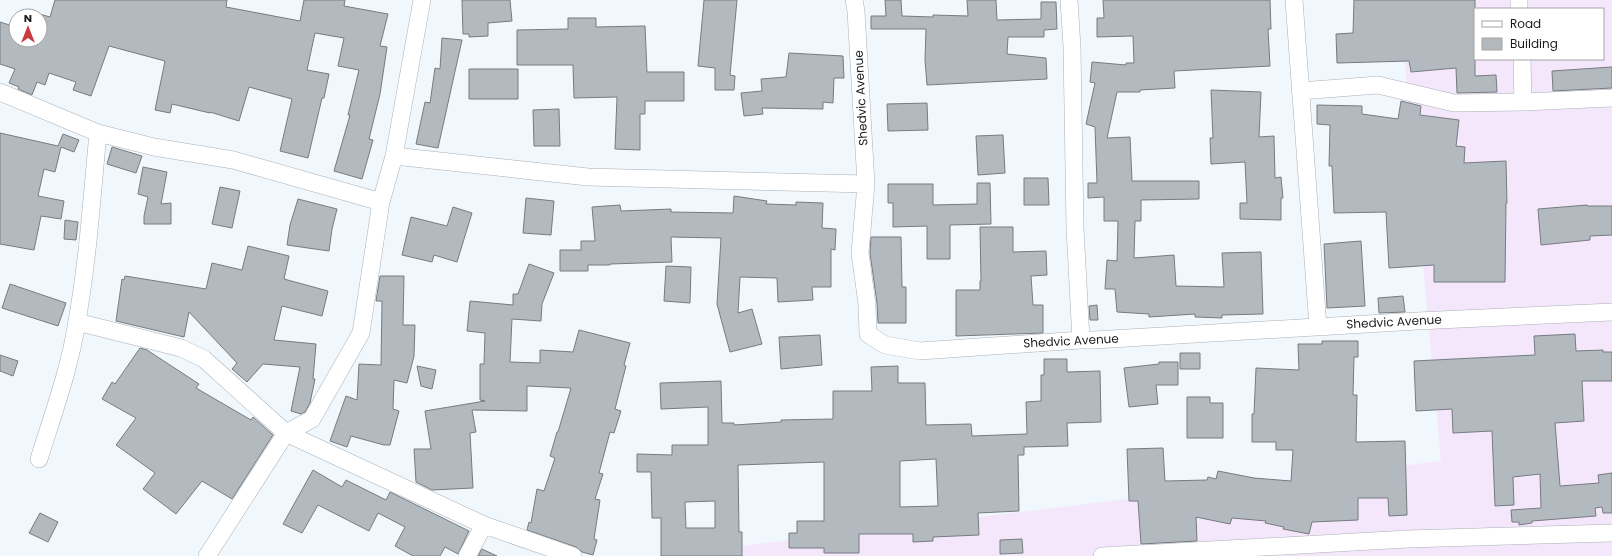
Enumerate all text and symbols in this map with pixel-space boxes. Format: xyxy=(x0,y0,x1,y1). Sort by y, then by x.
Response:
north arrow xyxy=(8,8,48,48)
legend xyxy=(1474,8,1604,60)
text: N xyxy=(24,10,32,26)
text: Road xyxy=(1510,15,1541,32)
text: Building xyxy=(1510,35,1558,52)
street label: Shedvic Avenue xyxy=(850,50,871,146)
street label: Shedvic Avenue xyxy=(1346,311,1442,332)
street label: Shedvic Avenue xyxy=(1023,330,1119,351)

